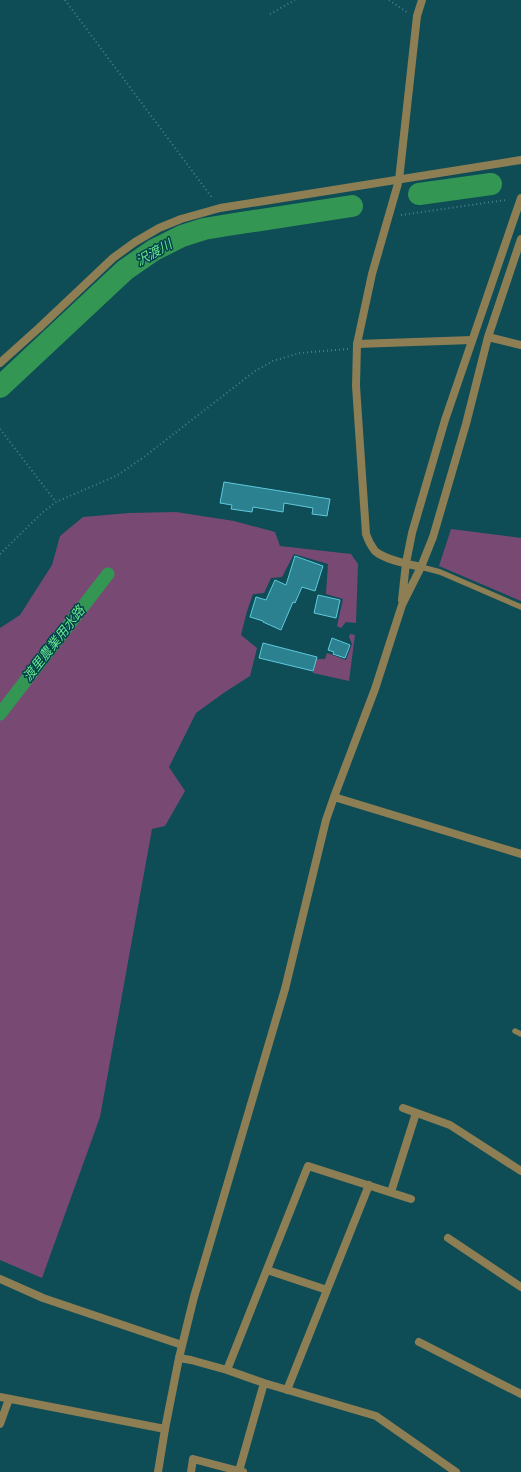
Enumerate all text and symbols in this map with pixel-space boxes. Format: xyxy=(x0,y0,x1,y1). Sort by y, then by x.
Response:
water label: 沢渡川 xyxy=(133,235,177,270)
water label: 渡里農業用水路 xyxy=(19,602,90,685)

